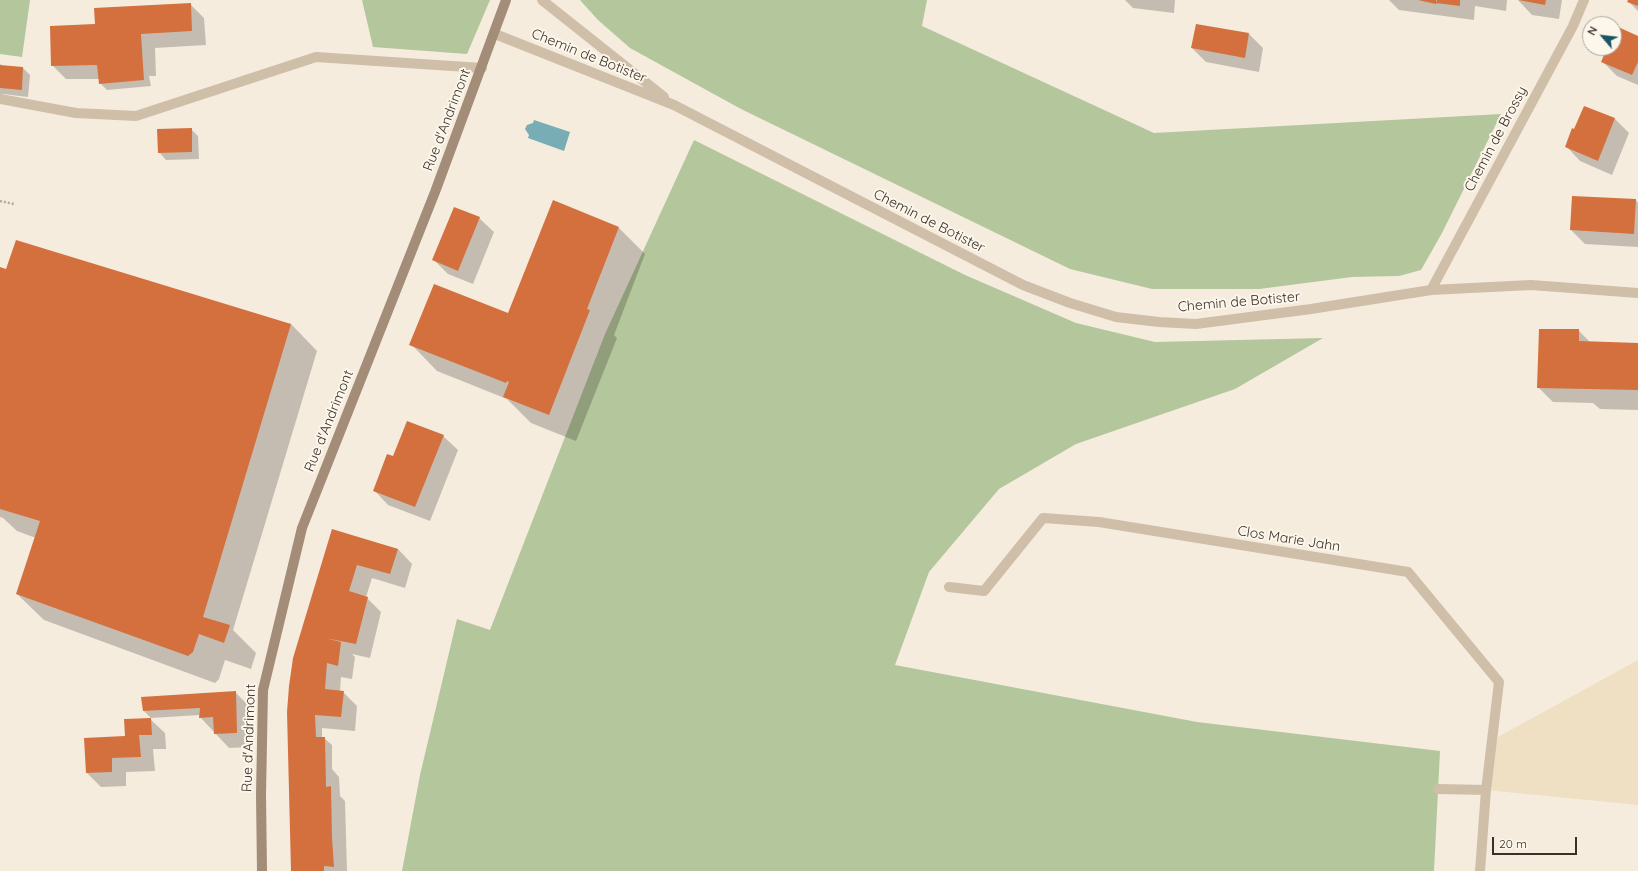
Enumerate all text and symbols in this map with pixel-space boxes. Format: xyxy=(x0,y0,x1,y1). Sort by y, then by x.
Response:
north arrow xyxy=(1582,16,1622,56)
text: N xyxy=(1584,24,1600,38)
street label: Chemin de Botister xyxy=(529,25,649,87)
street label: Rue d'Andrimont xyxy=(420,66,474,174)
street label: Chemin de Brossy xyxy=(1461,84,1531,194)
street label: Chemin de Botister xyxy=(871,186,987,256)
street label: Chemin de Botister xyxy=(1177,288,1301,316)
street label: Rue d'Andrimont xyxy=(301,368,357,474)
street label: Clos Marie Jahn xyxy=(1236,523,1342,555)
street label: Rue d'Andrimont xyxy=(239,684,259,792)
scale bar xyxy=(1494,829,1579,855)
text: 20 m xyxy=(1499,836,1527,851)

